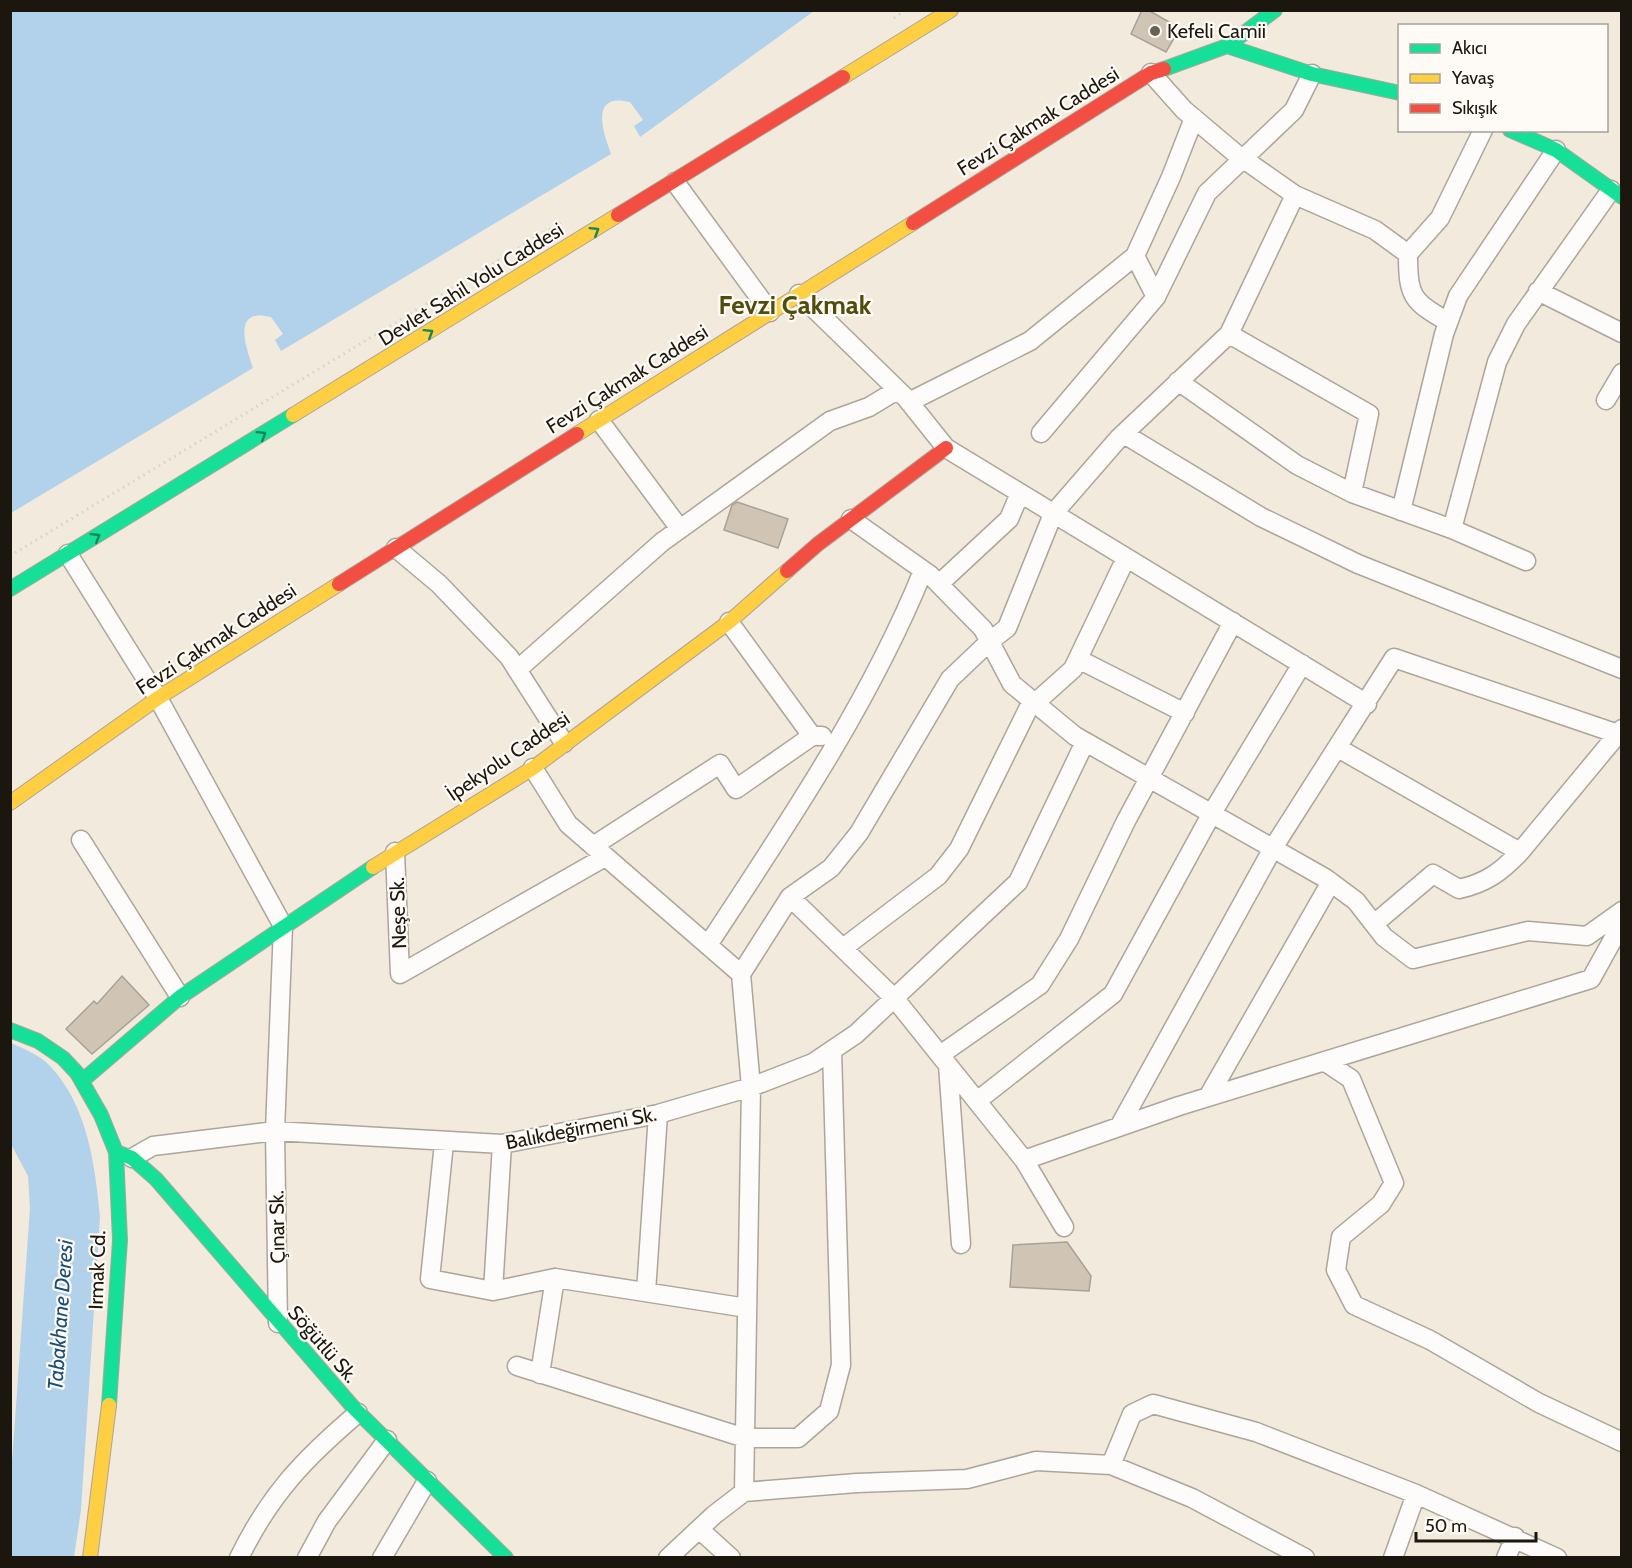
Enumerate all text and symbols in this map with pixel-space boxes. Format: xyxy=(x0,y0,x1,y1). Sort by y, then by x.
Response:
place label: Kefeli Camii xyxy=(1167,19,1266,43)
marker: Kefeli Camii xyxy=(1148,24,1162,38)
legend xyxy=(1398,24,1608,132)
text: Akıcı xyxy=(1452,37,1487,59)
street label: Fevzi Çakmak Caddesi xyxy=(953,62,1123,180)
text: Yavaş xyxy=(1451,67,1494,89)
text: Sıkışık xyxy=(1452,97,1498,119)
street label: Devlet Sahil Yolu Caddesi xyxy=(374,217,568,351)
one-way arrow xyxy=(589,227,599,239)
district label: Fevzi Çakmak xyxy=(719,289,872,321)
street label: Fevzi Çakmak Caddesi xyxy=(542,320,712,438)
one-way arrow xyxy=(423,329,433,340)
one-way arrow xyxy=(256,430,266,442)
one-way arrow xyxy=(90,532,100,544)
street label: Fevzi Çakmak Caddesi xyxy=(131,578,301,700)
street label: İpekyolu Caddesi xyxy=(442,706,574,806)
street label: Neşe Sk. xyxy=(385,877,411,949)
street label: Balıkdeğirmeni Sk. xyxy=(503,1102,659,1154)
street label: Çınar Sk. xyxy=(264,1190,290,1264)
street label: Irmak Cd. xyxy=(84,1230,110,1310)
water label: Tabakhane Deresi xyxy=(42,1238,78,1391)
street label: Söğütlü Sk. xyxy=(283,1301,363,1387)
scale bar xyxy=(1416,1505,1536,1543)
text: 50 m xyxy=(1425,1515,1467,1537)

